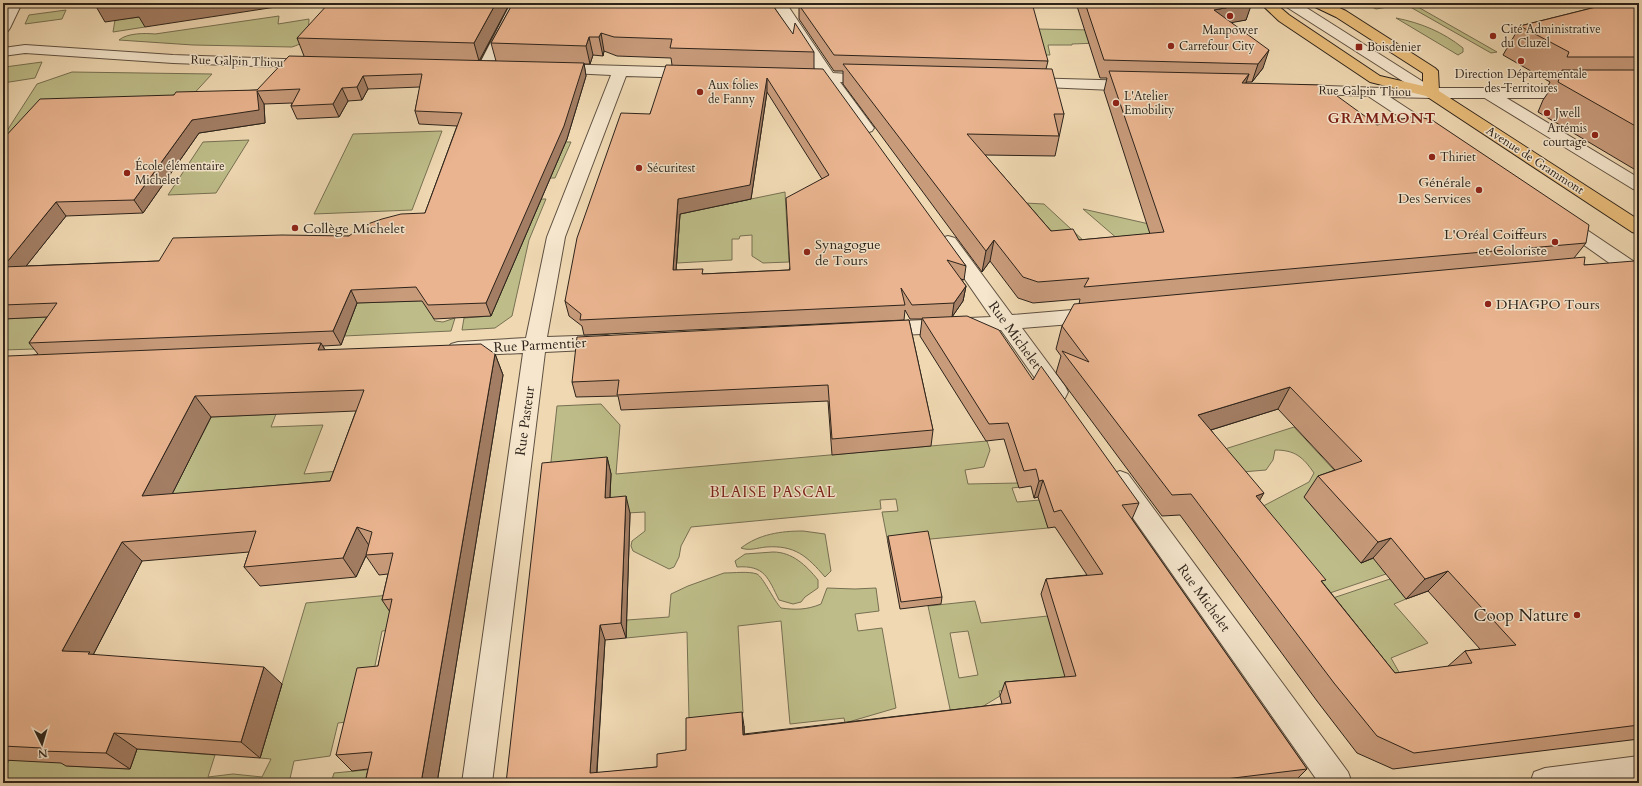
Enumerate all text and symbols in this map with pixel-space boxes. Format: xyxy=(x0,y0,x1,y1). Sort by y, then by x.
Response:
marker: Manpower xyxy=(1225,11,1235,21)
place label: Cité Administrative du Cluzel xyxy=(1501,21,1601,51)
place label: Manpower xyxy=(1202,22,1258,38)
marker: Cité Administrative du Cluzel xyxy=(1488,31,1498,41)
place label: Carrefour City xyxy=(1179,38,1255,54)
place label: Boisdenier xyxy=(1367,39,1422,55)
marker: Carrefour City xyxy=(1166,41,1176,51)
marker: Boisdenier xyxy=(1354,42,1364,52)
street label: Rue Galpin Thiou xyxy=(190,51,284,71)
marker: Direction Départementale des Territoires xyxy=(1516,56,1526,66)
place label: Direction Départementale des Territoires xyxy=(1455,66,1587,96)
place label: Aux folies de Fanny xyxy=(708,77,758,107)
street label: Rue Galpin Thiou xyxy=(1318,82,1412,100)
marker: Aux folies de Fanny xyxy=(695,87,705,97)
place label: L'Atelier Emobility xyxy=(1124,88,1175,118)
marker: L'Atelier Emobility xyxy=(1111,98,1121,108)
place label: Jwell xyxy=(1553,105,1580,121)
district label: GRAMMONT xyxy=(1327,108,1437,128)
marker: Jwell xyxy=(1542,108,1552,118)
place label: Artémis courtage xyxy=(1543,120,1587,150)
street label: Avenue de Grammont xyxy=(1483,122,1587,198)
marker: Artémis courtage xyxy=(1590,130,1600,140)
place label: Thiriet xyxy=(1440,149,1476,165)
marker: Thiriet xyxy=(1427,152,1437,162)
place label: École élémentaire Michelet xyxy=(135,157,225,188)
place label: Sécuritest xyxy=(647,160,696,176)
marker: Sécuritest xyxy=(634,163,644,173)
marker: École élémentaire Michelet xyxy=(122,168,132,178)
place label: Générale Des Services xyxy=(1398,173,1471,208)
marker: Générale Des Services xyxy=(1474,185,1484,195)
place label: Collège Michelet xyxy=(303,219,405,238)
marker: Collège Michelet xyxy=(290,223,300,233)
place label: L'Oréal Coiffeurs et Coloriste xyxy=(1444,225,1547,260)
place label: Synagogue de Tours xyxy=(815,235,881,270)
marker: L'Oréal Coiffeurs et Coloriste xyxy=(1550,237,1560,247)
marker: Synagogue de Tours xyxy=(802,247,812,257)
place label: DHAGPO Tours xyxy=(1496,295,1600,314)
street label: Rue Michelet xyxy=(984,297,1046,373)
marker: DHAGPO Tours xyxy=(1483,299,1493,309)
street label: Rue Parmentier xyxy=(493,333,588,357)
street label: Rue Pasteur xyxy=(511,384,539,457)
district label: BLAISE PASCAL xyxy=(709,482,837,502)
street label: Rue Michelet xyxy=(1173,560,1235,636)
place label: Coop Nature xyxy=(1474,604,1569,627)
marker: Coop Nature xyxy=(1572,610,1582,620)
north arrow xyxy=(22,724,62,764)
text: N xyxy=(37,746,48,761)

